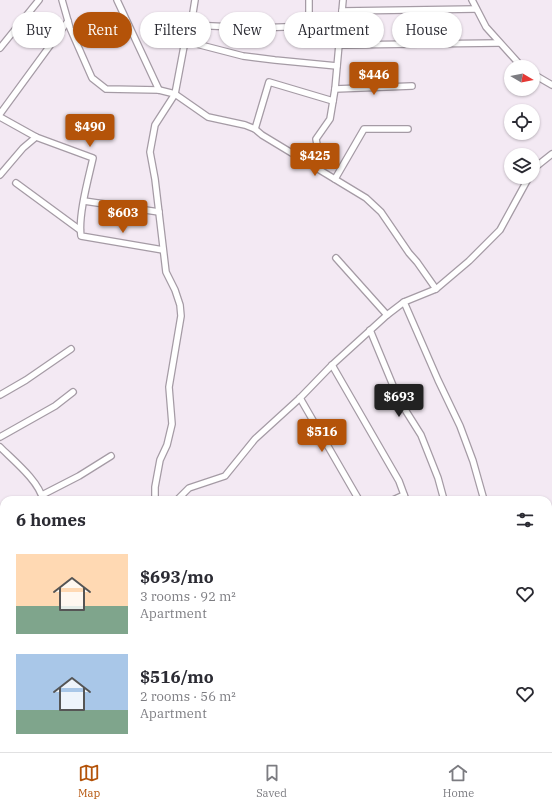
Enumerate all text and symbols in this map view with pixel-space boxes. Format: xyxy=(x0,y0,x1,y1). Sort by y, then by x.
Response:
chip: Buy xyxy=(12,12,65,48)
chip: Rent xyxy=(73,12,132,48)
chip: Filters xyxy=(140,12,211,48)
chip: New xyxy=(219,12,276,48)
chip: Apartment xyxy=(284,12,384,48)
chip: House xyxy=(392,12,462,48)
north arrow xyxy=(504,60,540,96)
map controls xyxy=(504,60,540,184)
pin: $446 xyxy=(350,62,398,96)
text: $446 xyxy=(358,66,390,83)
button: locate xyxy=(504,104,540,140)
pin: $490 xyxy=(66,114,114,148)
text: $490 xyxy=(74,118,106,135)
pin: $425 xyxy=(291,143,339,177)
text: $425 xyxy=(299,147,331,164)
button: layers xyxy=(504,148,540,184)
pin: $603 xyxy=(99,200,147,234)
text: $603 xyxy=(107,204,139,221)
pin: $693 xyxy=(375,384,423,418)
text: $693 xyxy=(383,388,415,405)
pin: $516 xyxy=(298,419,346,453)
text: $516 xyxy=(306,423,338,440)
text: 6 homes xyxy=(16,509,86,531)
icon: filters xyxy=(514,509,536,531)
text: $693/mo xyxy=(140,566,214,588)
icon: home xyxy=(48,570,96,618)
icon: heart xyxy=(514,583,536,605)
text: 3 rooms · 92 m² xyxy=(140,588,236,605)
text: Apartment xyxy=(140,605,207,622)
text: $516/mo xyxy=(140,666,214,688)
icon: home xyxy=(48,670,96,718)
icon: heart xyxy=(514,683,536,705)
text: 2 rooms · 56 m² xyxy=(140,688,236,705)
text: Apartment xyxy=(140,705,207,722)
tab: Map xyxy=(78,762,100,800)
tab: Saved xyxy=(256,762,287,800)
tab: Home xyxy=(443,762,474,800)

